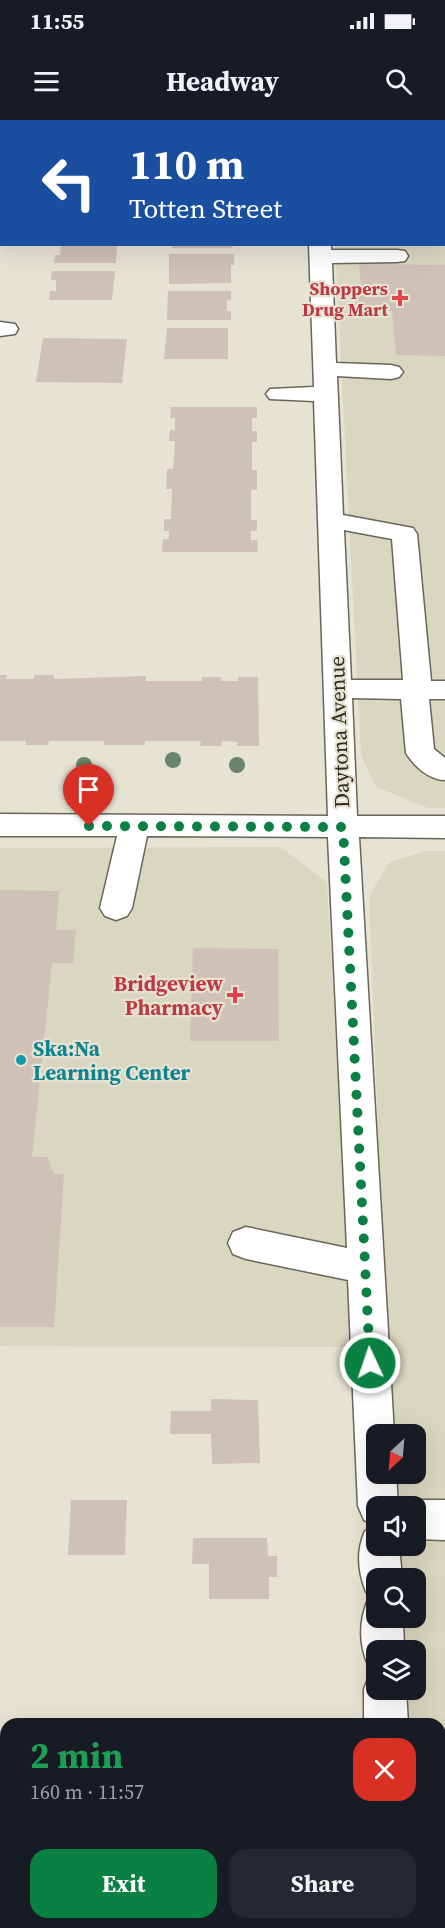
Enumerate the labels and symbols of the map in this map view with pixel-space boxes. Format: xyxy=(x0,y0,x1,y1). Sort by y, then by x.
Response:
place label: Shoppers Drug Mart xyxy=(302,276,389,322)
marker: Shoppers Drug Mart xyxy=(393,291,407,305)
street label: Daytona Avenue xyxy=(322,656,356,808)
pin xyxy=(63,764,114,826)
place label: Bridgeview Pharmacy xyxy=(114,969,224,1022)
marker: Bridgeview Pharmacy xyxy=(228,988,242,1002)
place label: Ska:Na Learning Center xyxy=(33,1034,191,1087)
marker: Ska:Na Learning Center xyxy=(14,1053,28,1067)
position arrow xyxy=(338,1331,402,1395)
north arrow xyxy=(366,1424,426,1484)

